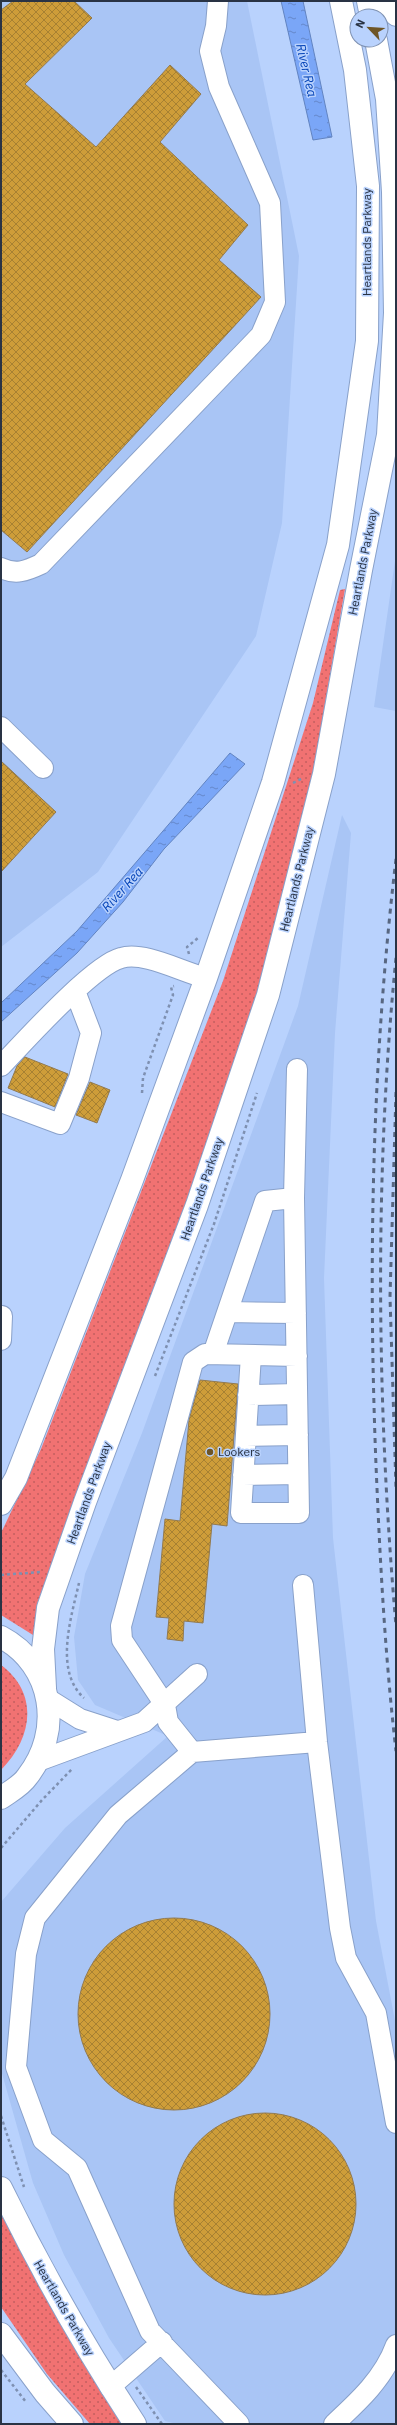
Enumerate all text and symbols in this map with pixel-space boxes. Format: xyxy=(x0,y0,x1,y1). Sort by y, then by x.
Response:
north arrow xyxy=(349,8,389,48)
text: N xyxy=(352,17,368,30)
water label: River Rea xyxy=(292,42,321,98)
street label: Heartlands Parkway xyxy=(359,188,374,296)
street label: Heartlands Parkway xyxy=(345,507,380,616)
street label: Heartlands Parkway xyxy=(276,825,317,933)
water label: River Rea xyxy=(98,864,147,915)
street label: Heartlands Parkway xyxy=(177,1135,226,1242)
street label: Heartlands Parkway xyxy=(63,1440,114,1546)
place label: Lookers xyxy=(218,1444,260,1459)
marker: Lookers xyxy=(205,1447,215,1457)
street label: Heartlands Parkway xyxy=(31,2257,98,2358)

